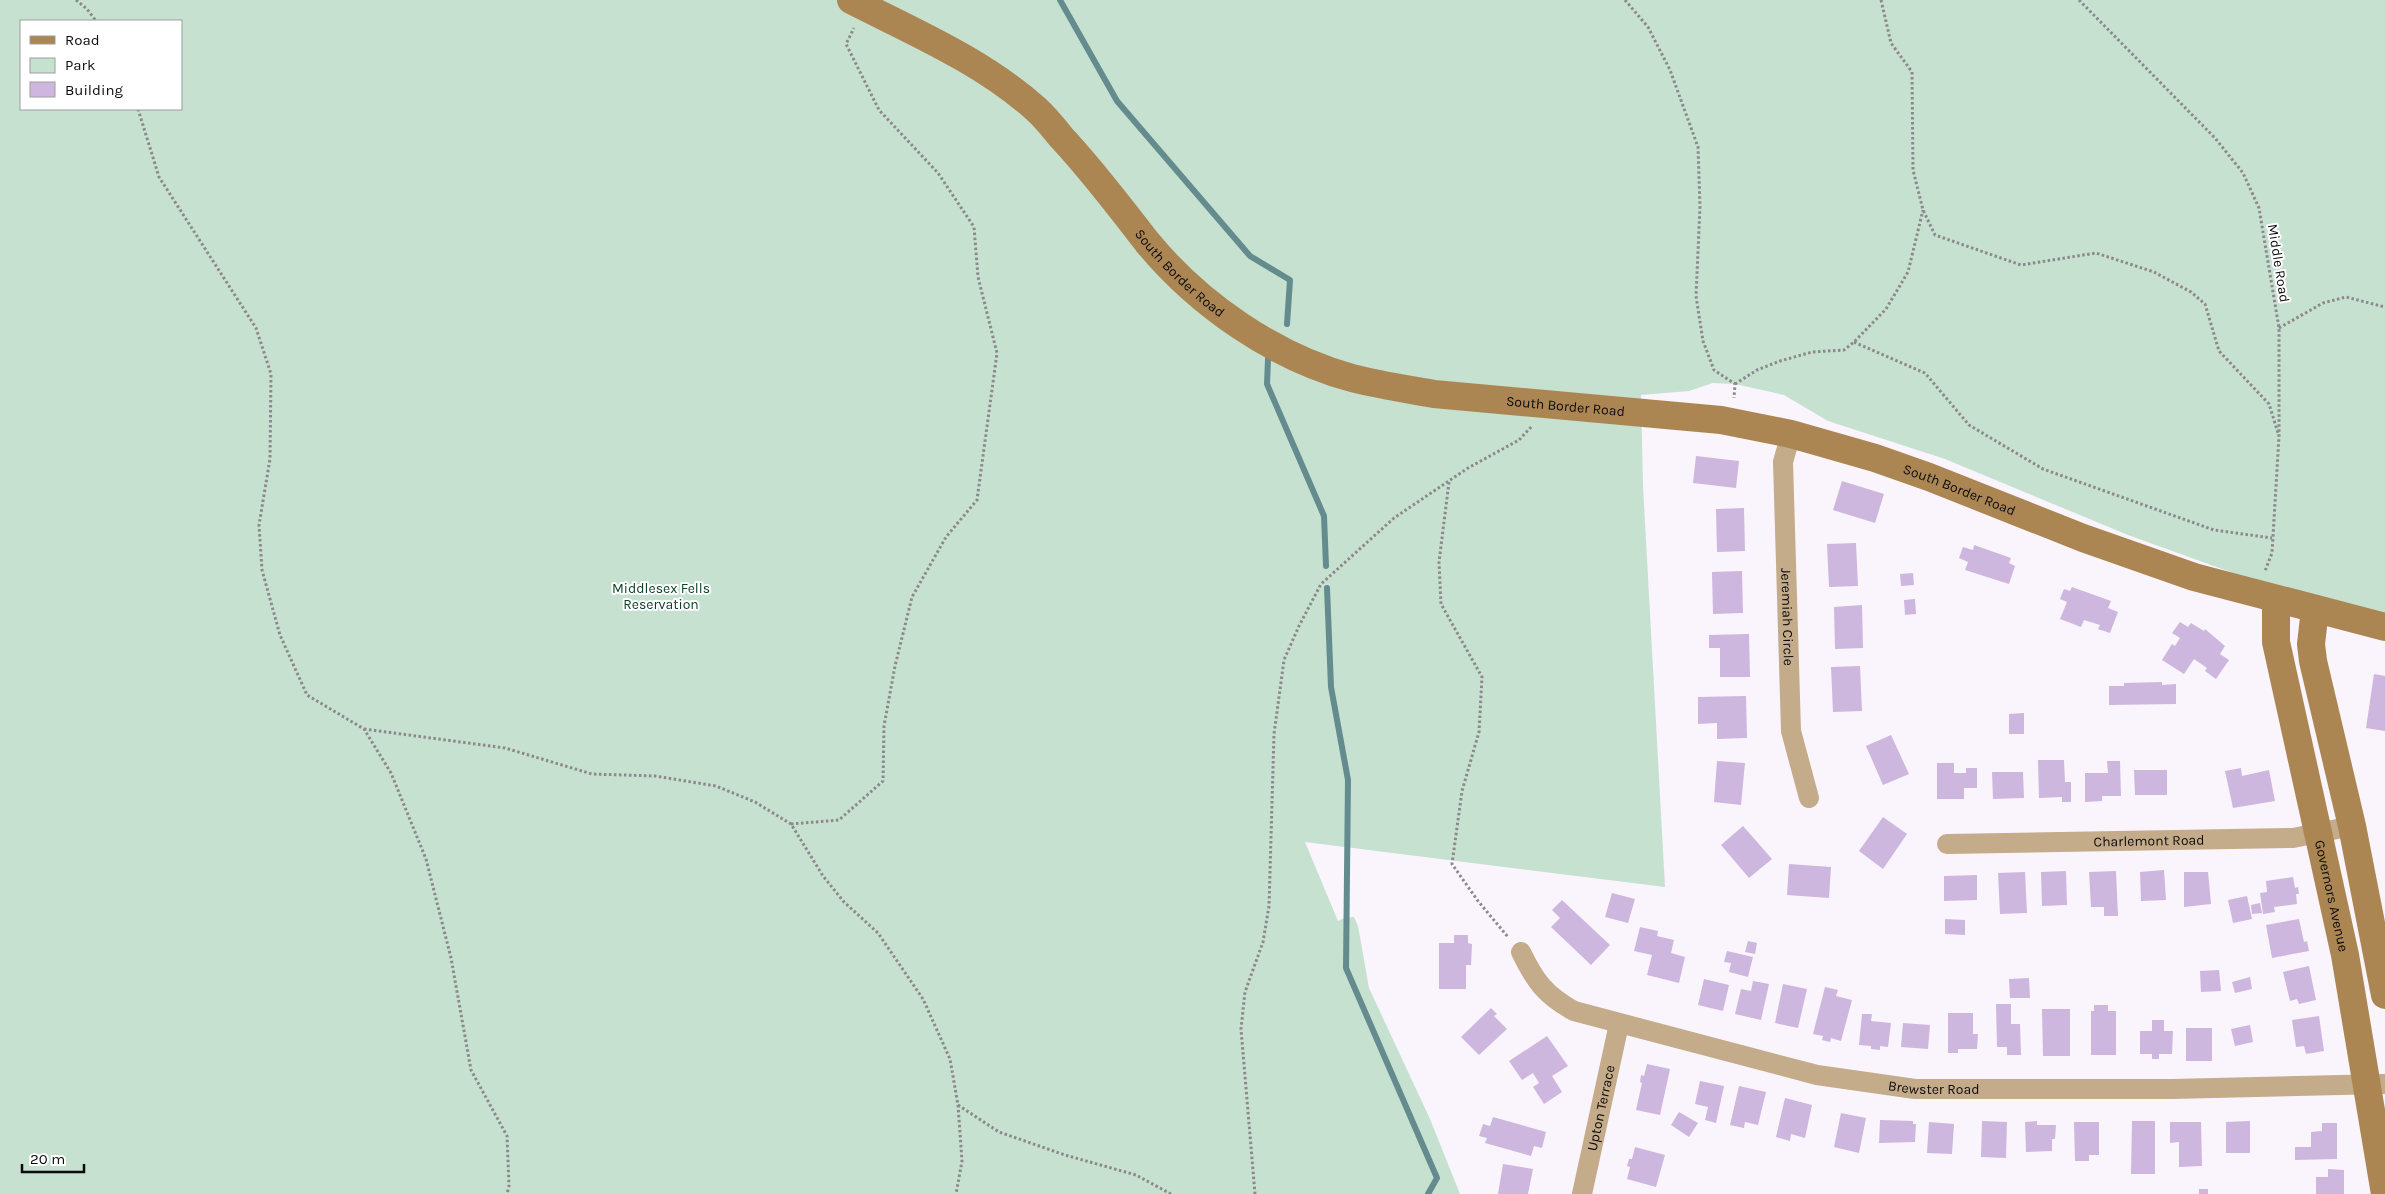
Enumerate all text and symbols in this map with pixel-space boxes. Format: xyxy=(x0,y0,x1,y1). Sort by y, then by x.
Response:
legend xyxy=(20,20,182,110)
text: Road xyxy=(65,31,100,49)
text: Park xyxy=(65,56,95,74)
text: Building xyxy=(65,81,123,99)
street label: Middle Road xyxy=(2264,223,2293,304)
street label: South Border Road xyxy=(1131,226,1228,321)
street label: South Border Road xyxy=(1505,393,1626,420)
street label: South Border Road xyxy=(1901,461,2018,519)
street label: Jeremiah Circle xyxy=(1777,568,1797,666)
park label: Middlesex Fells Reservation xyxy=(612,580,710,613)
street label: Charlemont Road xyxy=(2093,832,2205,850)
street label: Governors Avenue xyxy=(2311,839,2352,954)
street label: Upton Terrace xyxy=(1584,1064,1619,1153)
street label: Brewster Road xyxy=(1887,1077,1980,1098)
scale bar xyxy=(22,1142,85,1174)
text: 20 m xyxy=(30,1150,65,1168)

